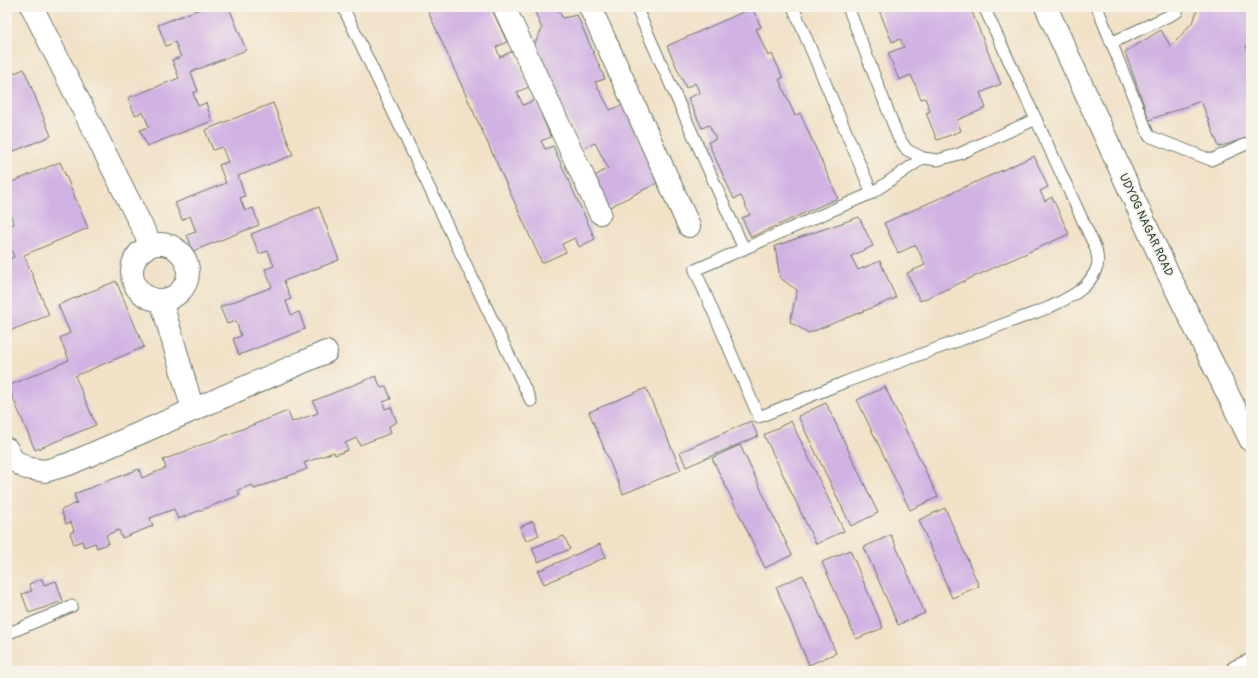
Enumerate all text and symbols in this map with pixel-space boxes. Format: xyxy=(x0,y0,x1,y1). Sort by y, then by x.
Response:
street label: UDYOG NAGAR ROAD xyxy=(1116,171,1177,279)

